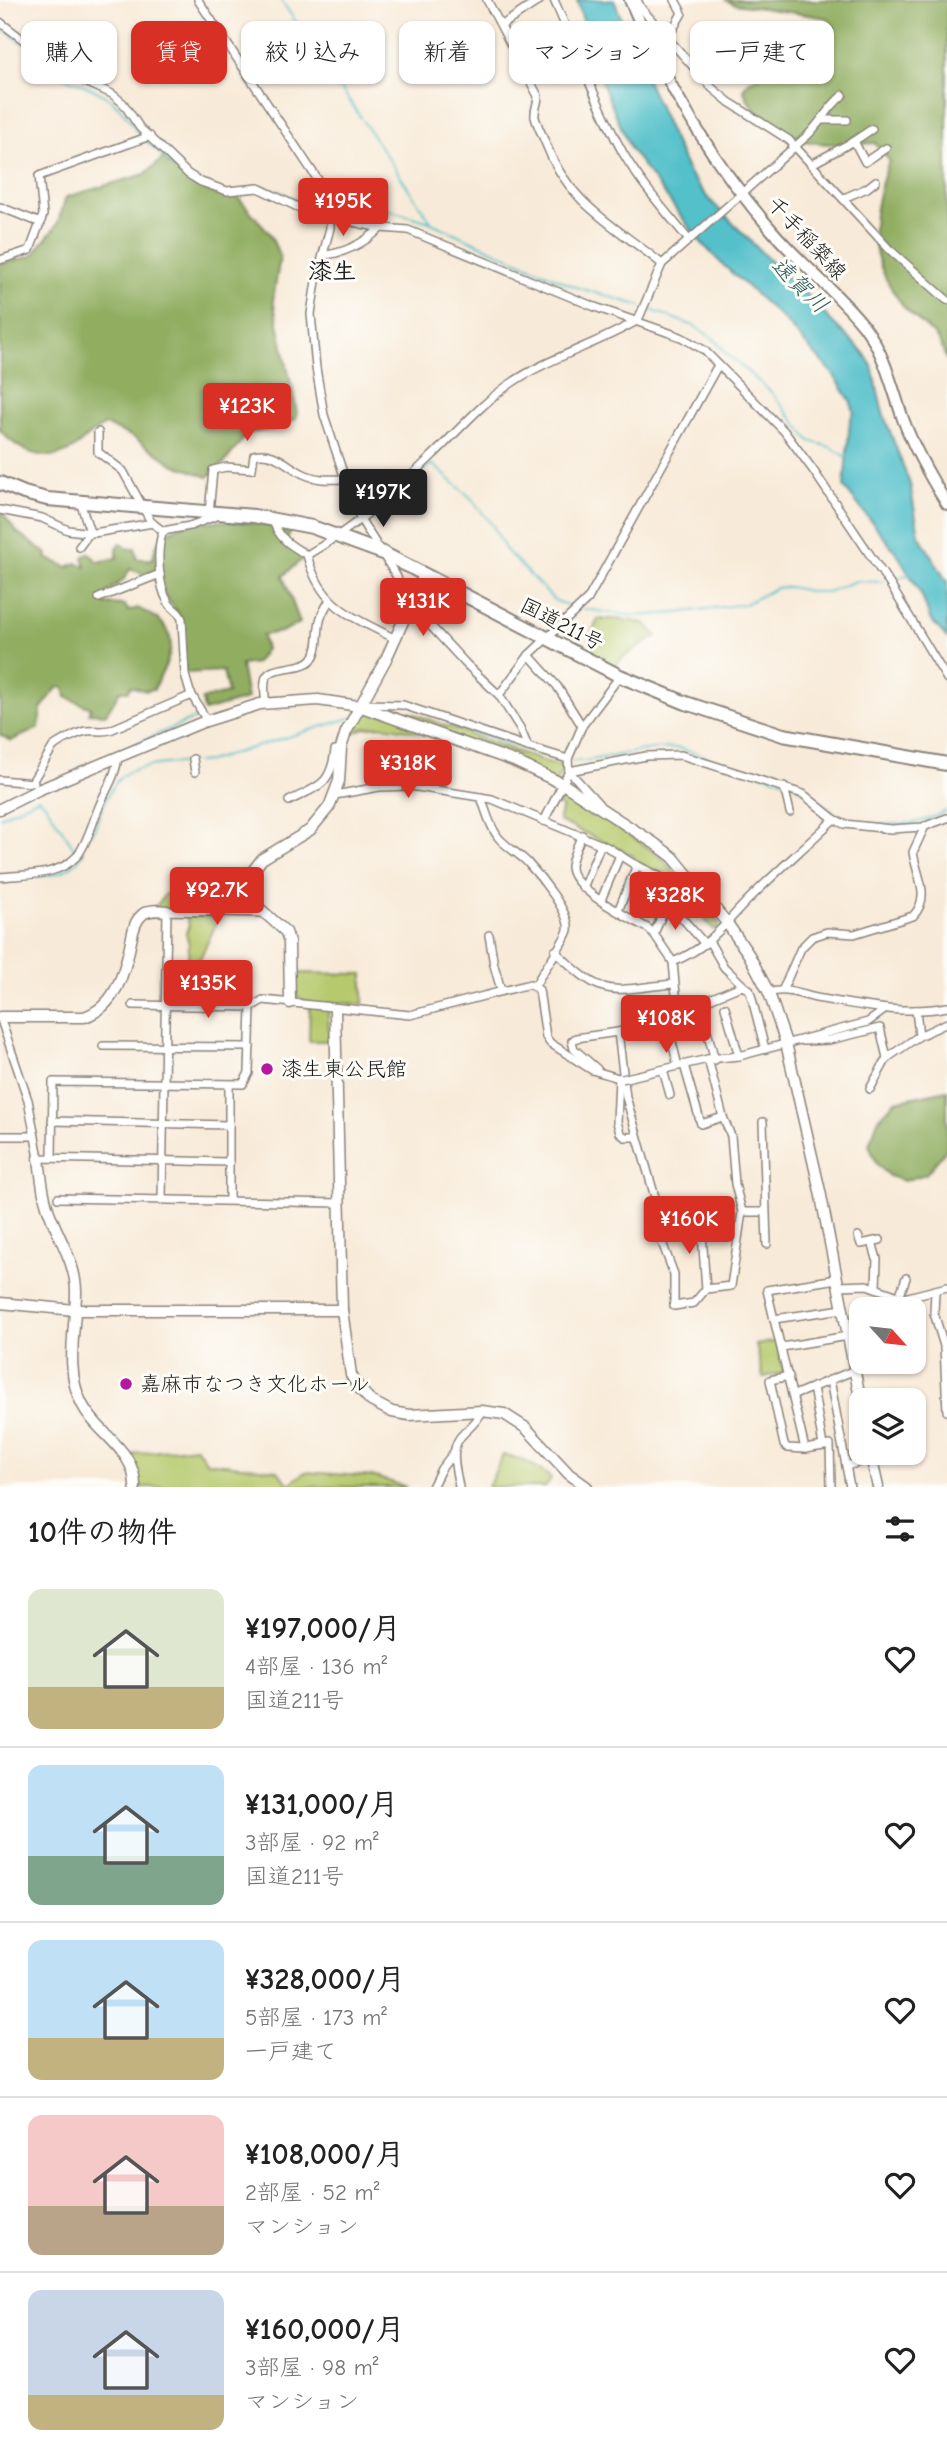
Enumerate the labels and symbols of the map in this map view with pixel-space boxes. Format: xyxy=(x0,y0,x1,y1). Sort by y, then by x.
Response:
pin: ¥195K xyxy=(294,178,392,238)
street label: 千手稲築線 xyxy=(762,191,852,285)
water label: 遠賀川 xyxy=(766,251,834,319)
district label: 漆生 xyxy=(308,257,356,285)
pin: ¥123K xyxy=(198,384,296,443)
pin: ¥197K xyxy=(334,470,432,529)
pin: ¥131K xyxy=(374,578,472,638)
street label: 国道211号 xyxy=(516,593,608,655)
pin: ¥318K xyxy=(359,740,457,800)
pin: ¥92.7K xyxy=(160,867,274,927)
pin: ¥328K xyxy=(626,872,724,932)
pin: ¥135K xyxy=(159,960,257,1020)
pin: ¥108K xyxy=(617,996,715,1055)
place label: 漆生東公民館 xyxy=(281,1057,407,1081)
marker: 漆生東公民館 xyxy=(259,1061,275,1077)
pin: ¥160K xyxy=(640,1196,738,1256)
north arrow xyxy=(849,1297,926,1374)
place label: 嘉麻市なつき文化ホール xyxy=(140,1372,370,1396)
marker: 嘉麻市なつき文化ホール xyxy=(118,1376,134,1392)

